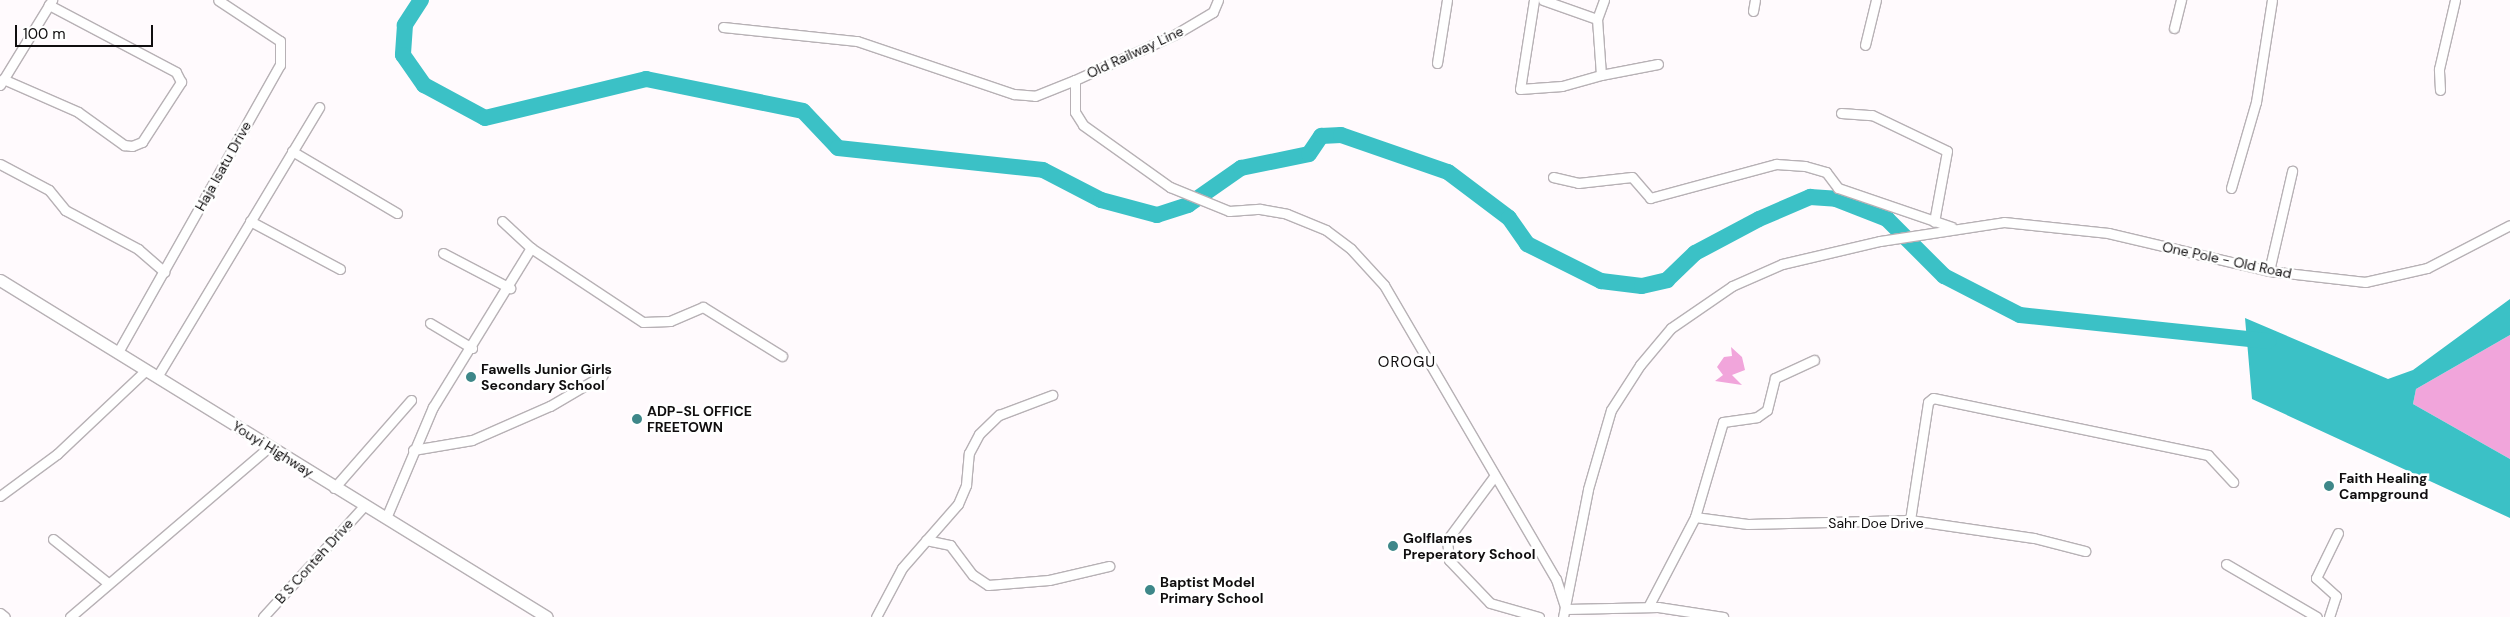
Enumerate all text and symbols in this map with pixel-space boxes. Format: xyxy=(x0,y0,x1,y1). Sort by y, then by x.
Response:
scale bar xyxy=(18,15,155,47)
street label: Old Railway Line xyxy=(1084,22,1186,82)
text: 100 m xyxy=(23,24,66,44)
street label: Haja Isatu Drive xyxy=(191,118,255,214)
street label: One Pole - Old Road xyxy=(2161,238,2293,282)
district label: OROGU xyxy=(1377,354,1437,372)
place label: Fawells Junior Girls Secondary School xyxy=(481,361,612,394)
marker: Fawells Junior Girls Secondary School xyxy=(465,371,477,383)
place label: ADP-SL OFFICE FREETOWN xyxy=(647,403,752,436)
marker: ADP-SL OFFICE FREETOWN xyxy=(631,413,643,425)
street label: Youyi Highway xyxy=(229,417,317,481)
place label: Faith Healing Campground xyxy=(2339,470,2428,502)
marker: Faith Healing Campground xyxy=(2323,480,2335,492)
street label: B S Conteh Drive xyxy=(271,515,357,607)
street label: Sahr Doe Drive xyxy=(1828,515,1924,531)
place label: Golflames Preperatory School xyxy=(1403,530,1535,562)
marker: Golflames Preperatory School xyxy=(1387,540,1399,552)
place label: Baptist Model Primary School xyxy=(1160,574,1263,606)
marker: Baptist Model Primary School xyxy=(1144,584,1156,596)

